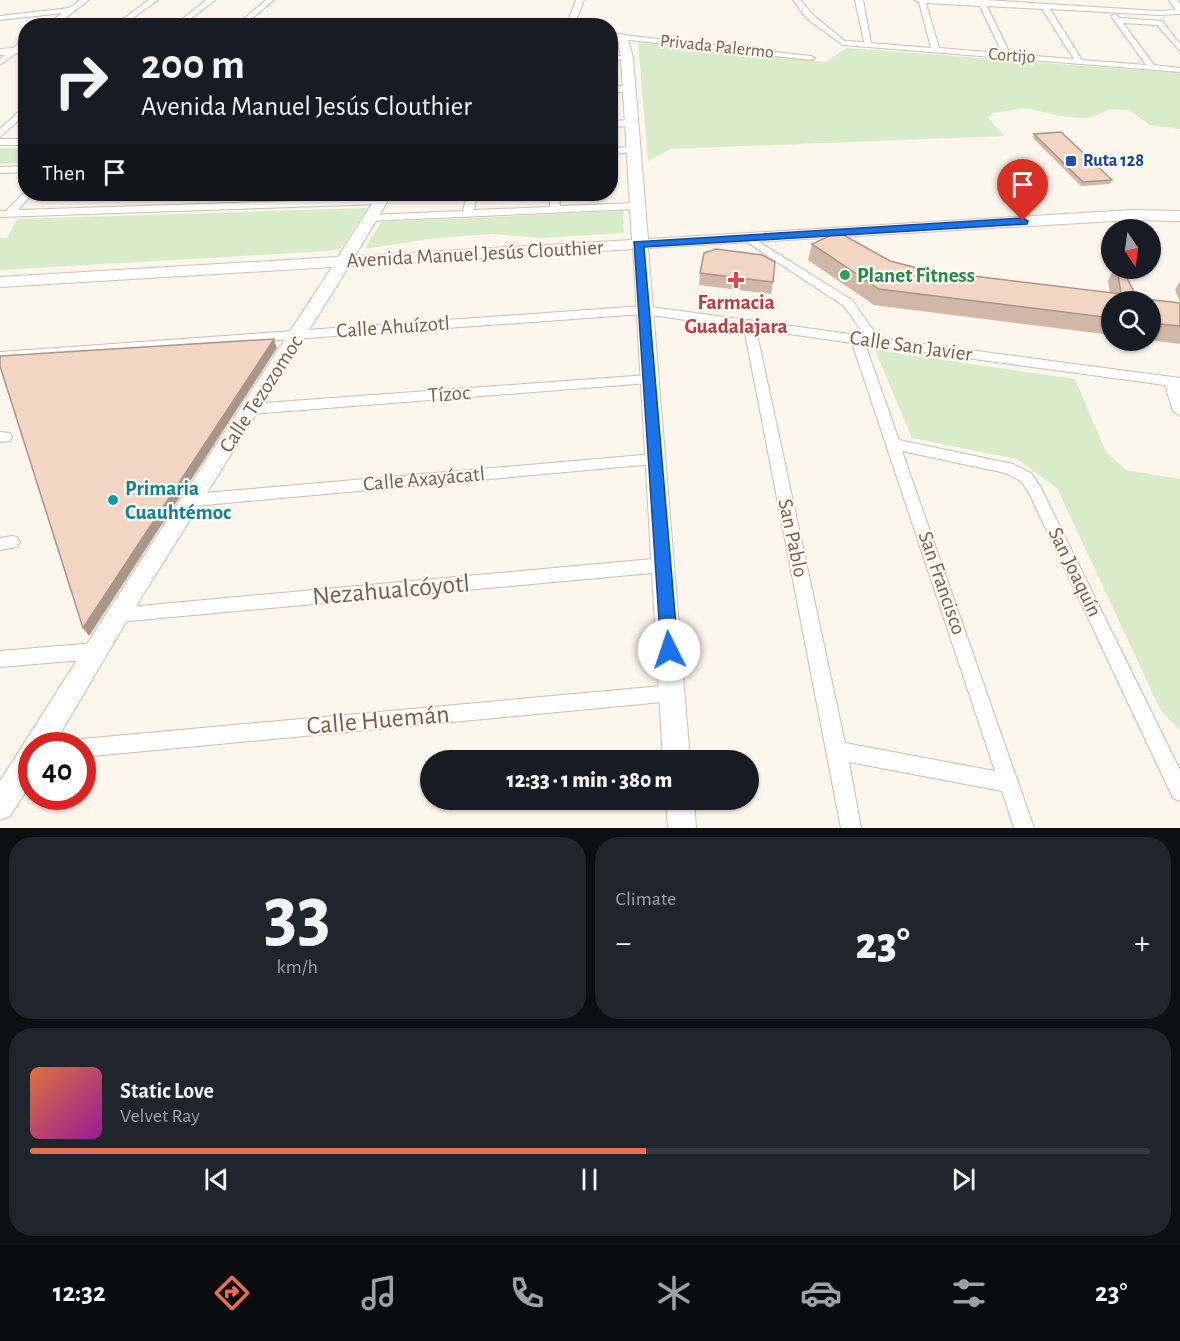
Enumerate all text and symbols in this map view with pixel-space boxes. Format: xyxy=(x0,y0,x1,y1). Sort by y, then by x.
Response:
street label: Privada Palermo xyxy=(659,32,775,62)
icon: right xyxy=(42,42,120,120)
text: 200 m xyxy=(141,44,245,86)
street label: Cortijo xyxy=(988,45,1036,67)
text: Avenida Manuel Jesús Clouthier xyxy=(141,93,472,120)
place label: Ruta 128 xyxy=(1083,152,1144,170)
marker: Ruta 128 xyxy=(1064,154,1078,168)
icon: arrive xyxy=(98,156,131,189)
pin xyxy=(997,159,1048,221)
text: Then xyxy=(42,162,86,184)
icon: arrive xyxy=(1006,168,1039,201)
north arrow xyxy=(1101,219,1161,279)
map controls xyxy=(1101,219,1161,351)
street label: Avenida Manuel Jesús Clouthier xyxy=(346,237,604,271)
place label: Planet Fitness xyxy=(857,265,975,286)
marker: Planet Fitness xyxy=(838,268,852,282)
marker: Farmacia Guadalajara xyxy=(729,273,743,287)
button: search xyxy=(1101,291,1161,351)
place label: Farmacia Guadalajara xyxy=(684,292,788,337)
street label: Calle Ahuízotl xyxy=(336,313,450,341)
street label: Calle San Javier xyxy=(848,327,974,365)
street label: Calle Tezozomoc xyxy=(215,332,307,456)
street label: Tízoc xyxy=(427,382,471,406)
street label: Calle Axayácatl xyxy=(362,463,486,495)
place label: Primaria Cuauhtémoc xyxy=(125,478,231,523)
marker: Primaria Cuauhtémoc xyxy=(106,493,120,507)
street label: San Pablo xyxy=(774,497,812,579)
street label: San Joaquín xyxy=(1044,524,1106,620)
street label: San Francisco xyxy=(915,529,969,637)
street label: Nezahualcóyotl xyxy=(311,570,471,610)
position arrow xyxy=(637,618,701,682)
street label: Calle Huemán xyxy=(305,701,451,739)
speed limit sign: 40 xyxy=(18,732,96,810)
text: 12:33 · 1 min · 380 m xyxy=(507,769,672,791)
text: 33 xyxy=(264,877,331,955)
text: Climate xyxy=(616,889,676,909)
text: 23° xyxy=(856,922,910,967)
text: − xyxy=(616,927,631,960)
text: + xyxy=(1134,927,1150,960)
text: km/h xyxy=(277,957,318,977)
text: Static Love xyxy=(120,1080,214,1102)
text: Velvet Ray xyxy=(120,1106,200,1126)
icon: previous xyxy=(200,1163,233,1196)
icon: pause xyxy=(573,1163,606,1196)
icon: next xyxy=(947,1163,980,1196)
icon: directions xyxy=(211,1272,253,1314)
icon: music xyxy=(358,1272,400,1314)
icon: phone xyxy=(506,1272,548,1314)
icon: climate xyxy=(653,1272,695,1314)
icon: car xyxy=(800,1272,842,1314)
icon: filters xyxy=(948,1272,990,1314)
text: 12:32 xyxy=(53,1279,106,1306)
text: 23° xyxy=(1095,1279,1127,1306)

